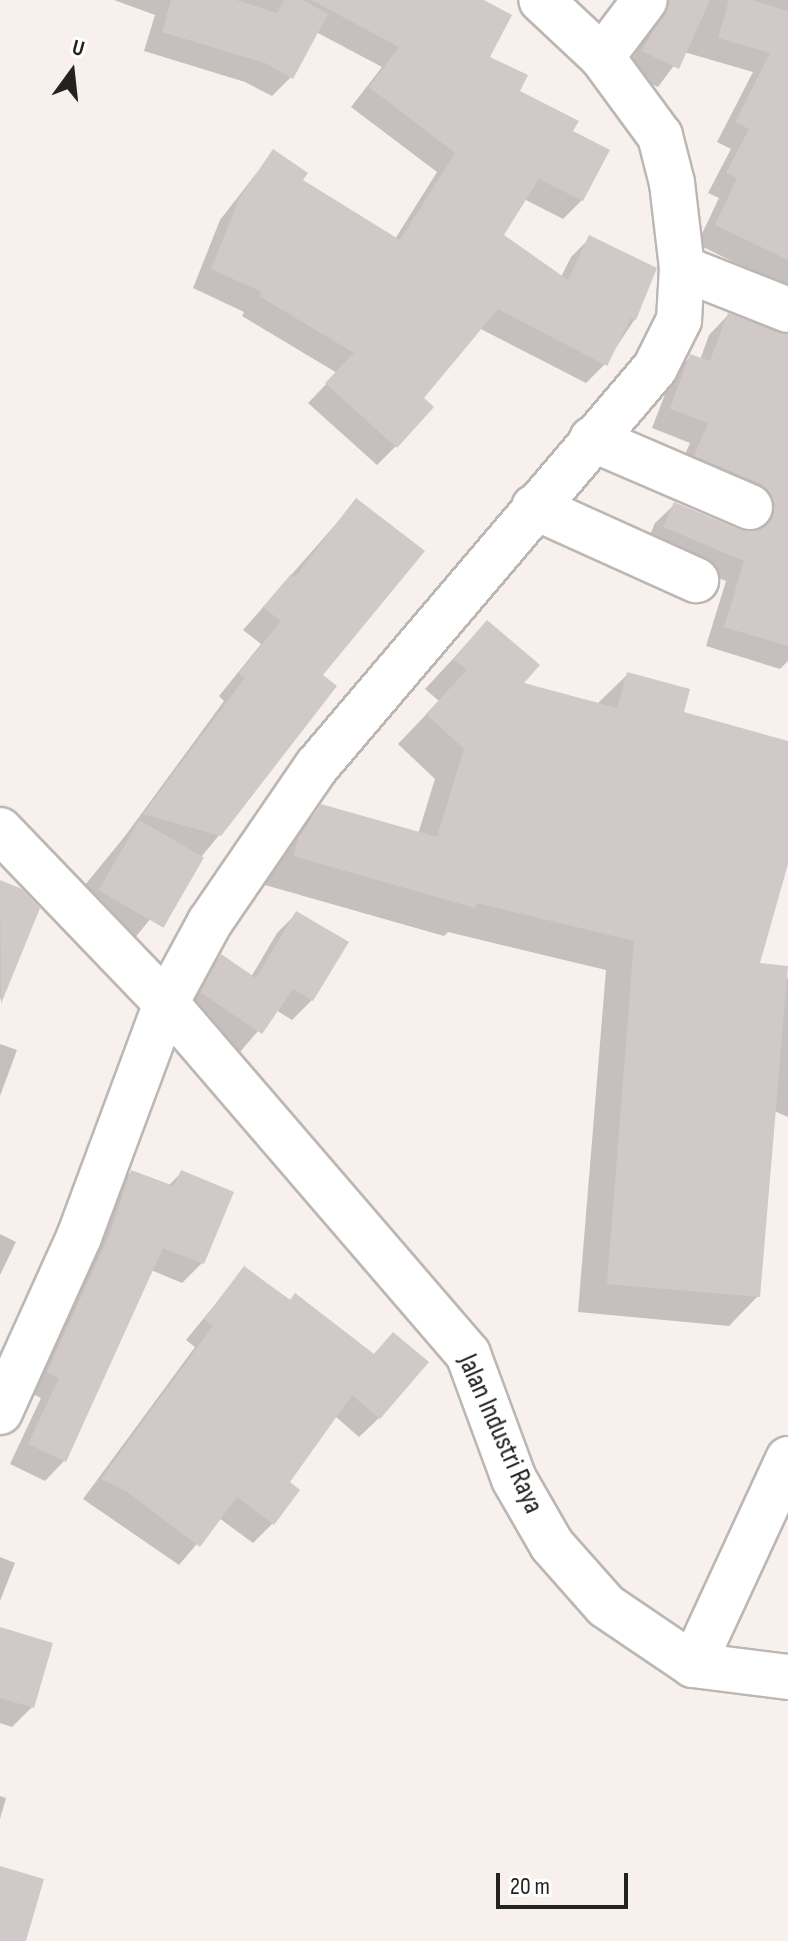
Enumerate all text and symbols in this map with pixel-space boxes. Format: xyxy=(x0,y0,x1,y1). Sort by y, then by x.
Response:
north arrow xyxy=(32,32,112,112)
text: U xyxy=(69,34,87,63)
street label: Jalan Industri Raya xyxy=(450,1349,550,1519)
scale bar xyxy=(500,1857,632,1907)
text: 20 m xyxy=(510,1872,550,1901)

